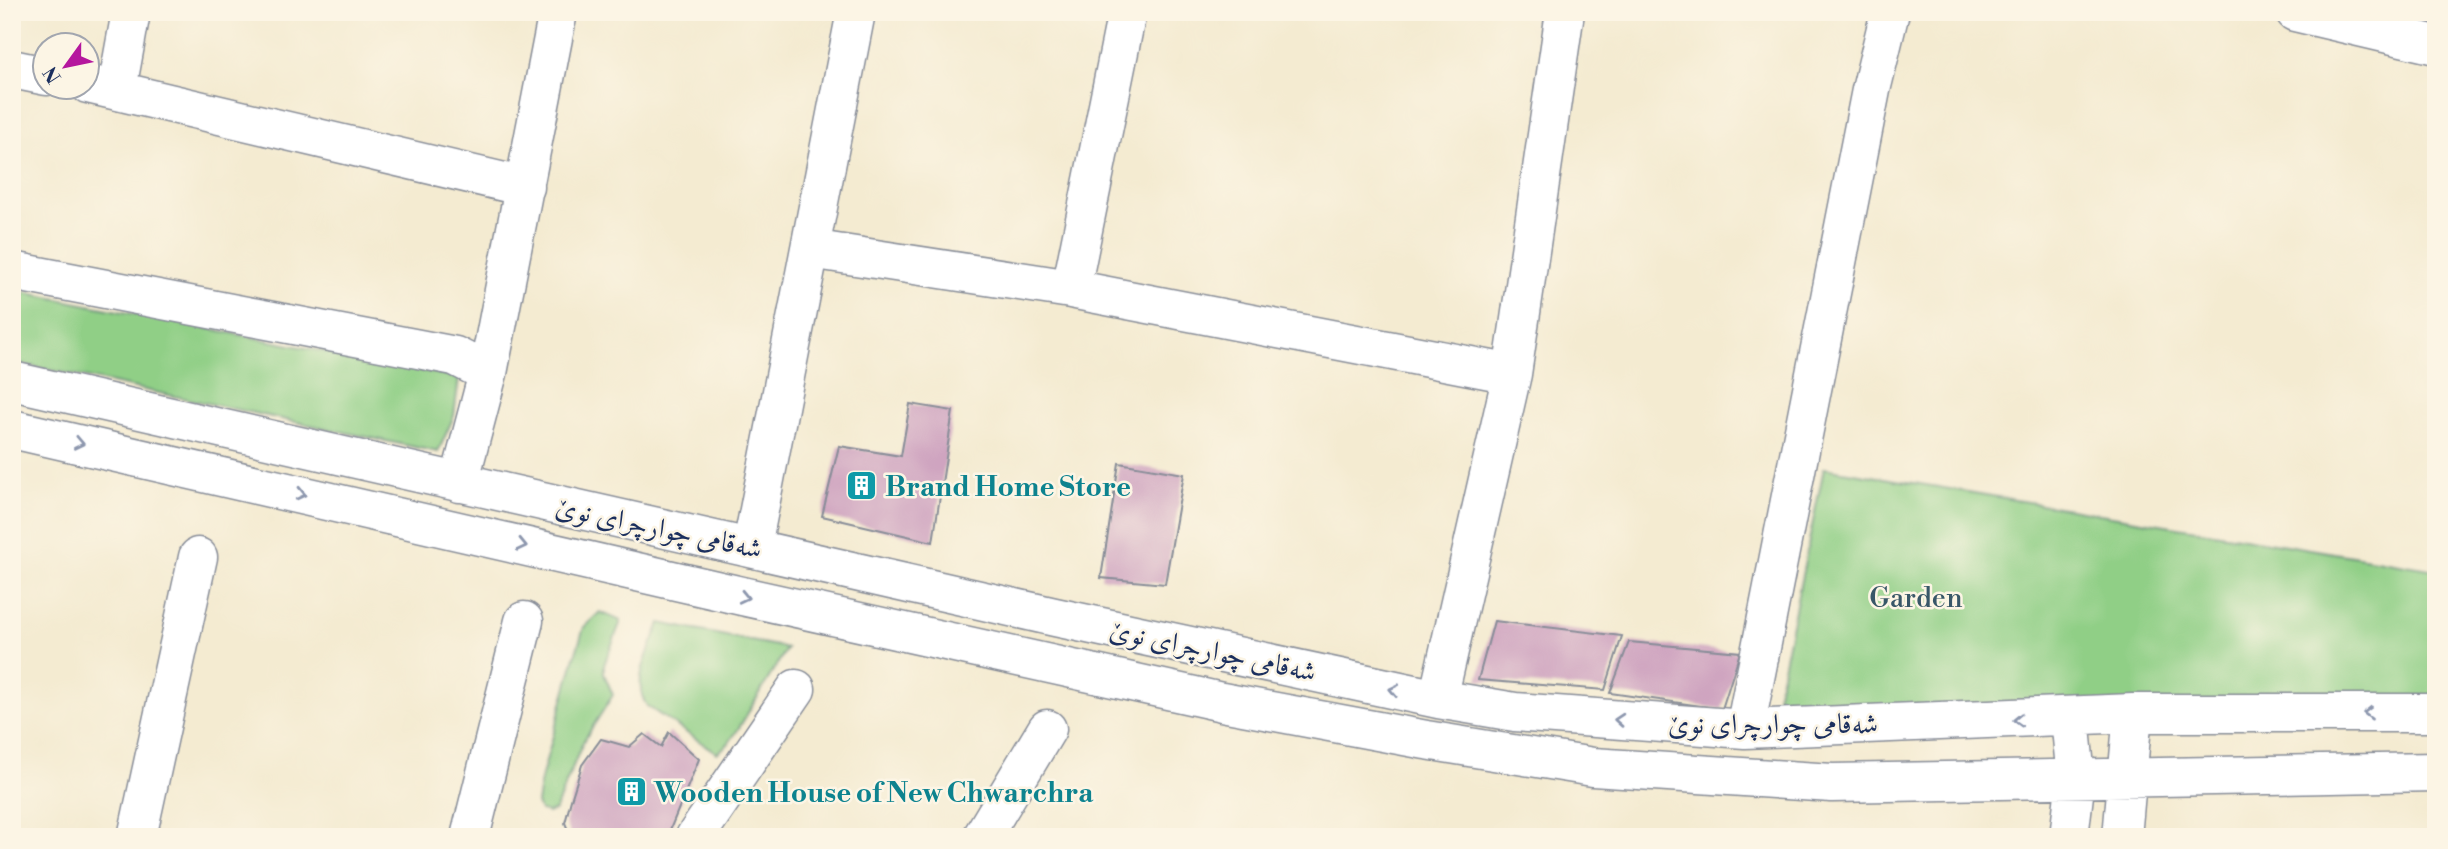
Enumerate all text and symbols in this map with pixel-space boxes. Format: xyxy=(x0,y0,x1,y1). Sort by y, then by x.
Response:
north arrow xyxy=(32,32,102,102)
text: N xyxy=(38,62,67,88)
one-way arrow xyxy=(73,435,85,450)
building icon: Brand Home Store xyxy=(845,469,879,503)
place label: Brand Home Store xyxy=(885,470,1131,505)
one-way arrow xyxy=(295,486,307,500)
street label: شەقامی چوارچرای نوێ xyxy=(552,489,765,567)
one-way arrow xyxy=(516,537,528,552)
park label: Garden xyxy=(1869,581,1963,616)
one-way arrow xyxy=(738,588,750,603)
street label: شەقامی چوارچرای نوێ xyxy=(1106,612,1319,690)
one-way arrow xyxy=(1388,683,1400,698)
one-way arrow xyxy=(2362,705,2372,721)
street label: شەقامی چوارچرای نوێ xyxy=(1668,707,1878,742)
one-way arrow xyxy=(2012,712,2023,727)
one-way arrow xyxy=(1613,713,1624,728)
building icon: Wooden House of New Chwarchra xyxy=(614,775,648,809)
place label: Wooden House of New Chwarchra xyxy=(653,776,1094,811)

